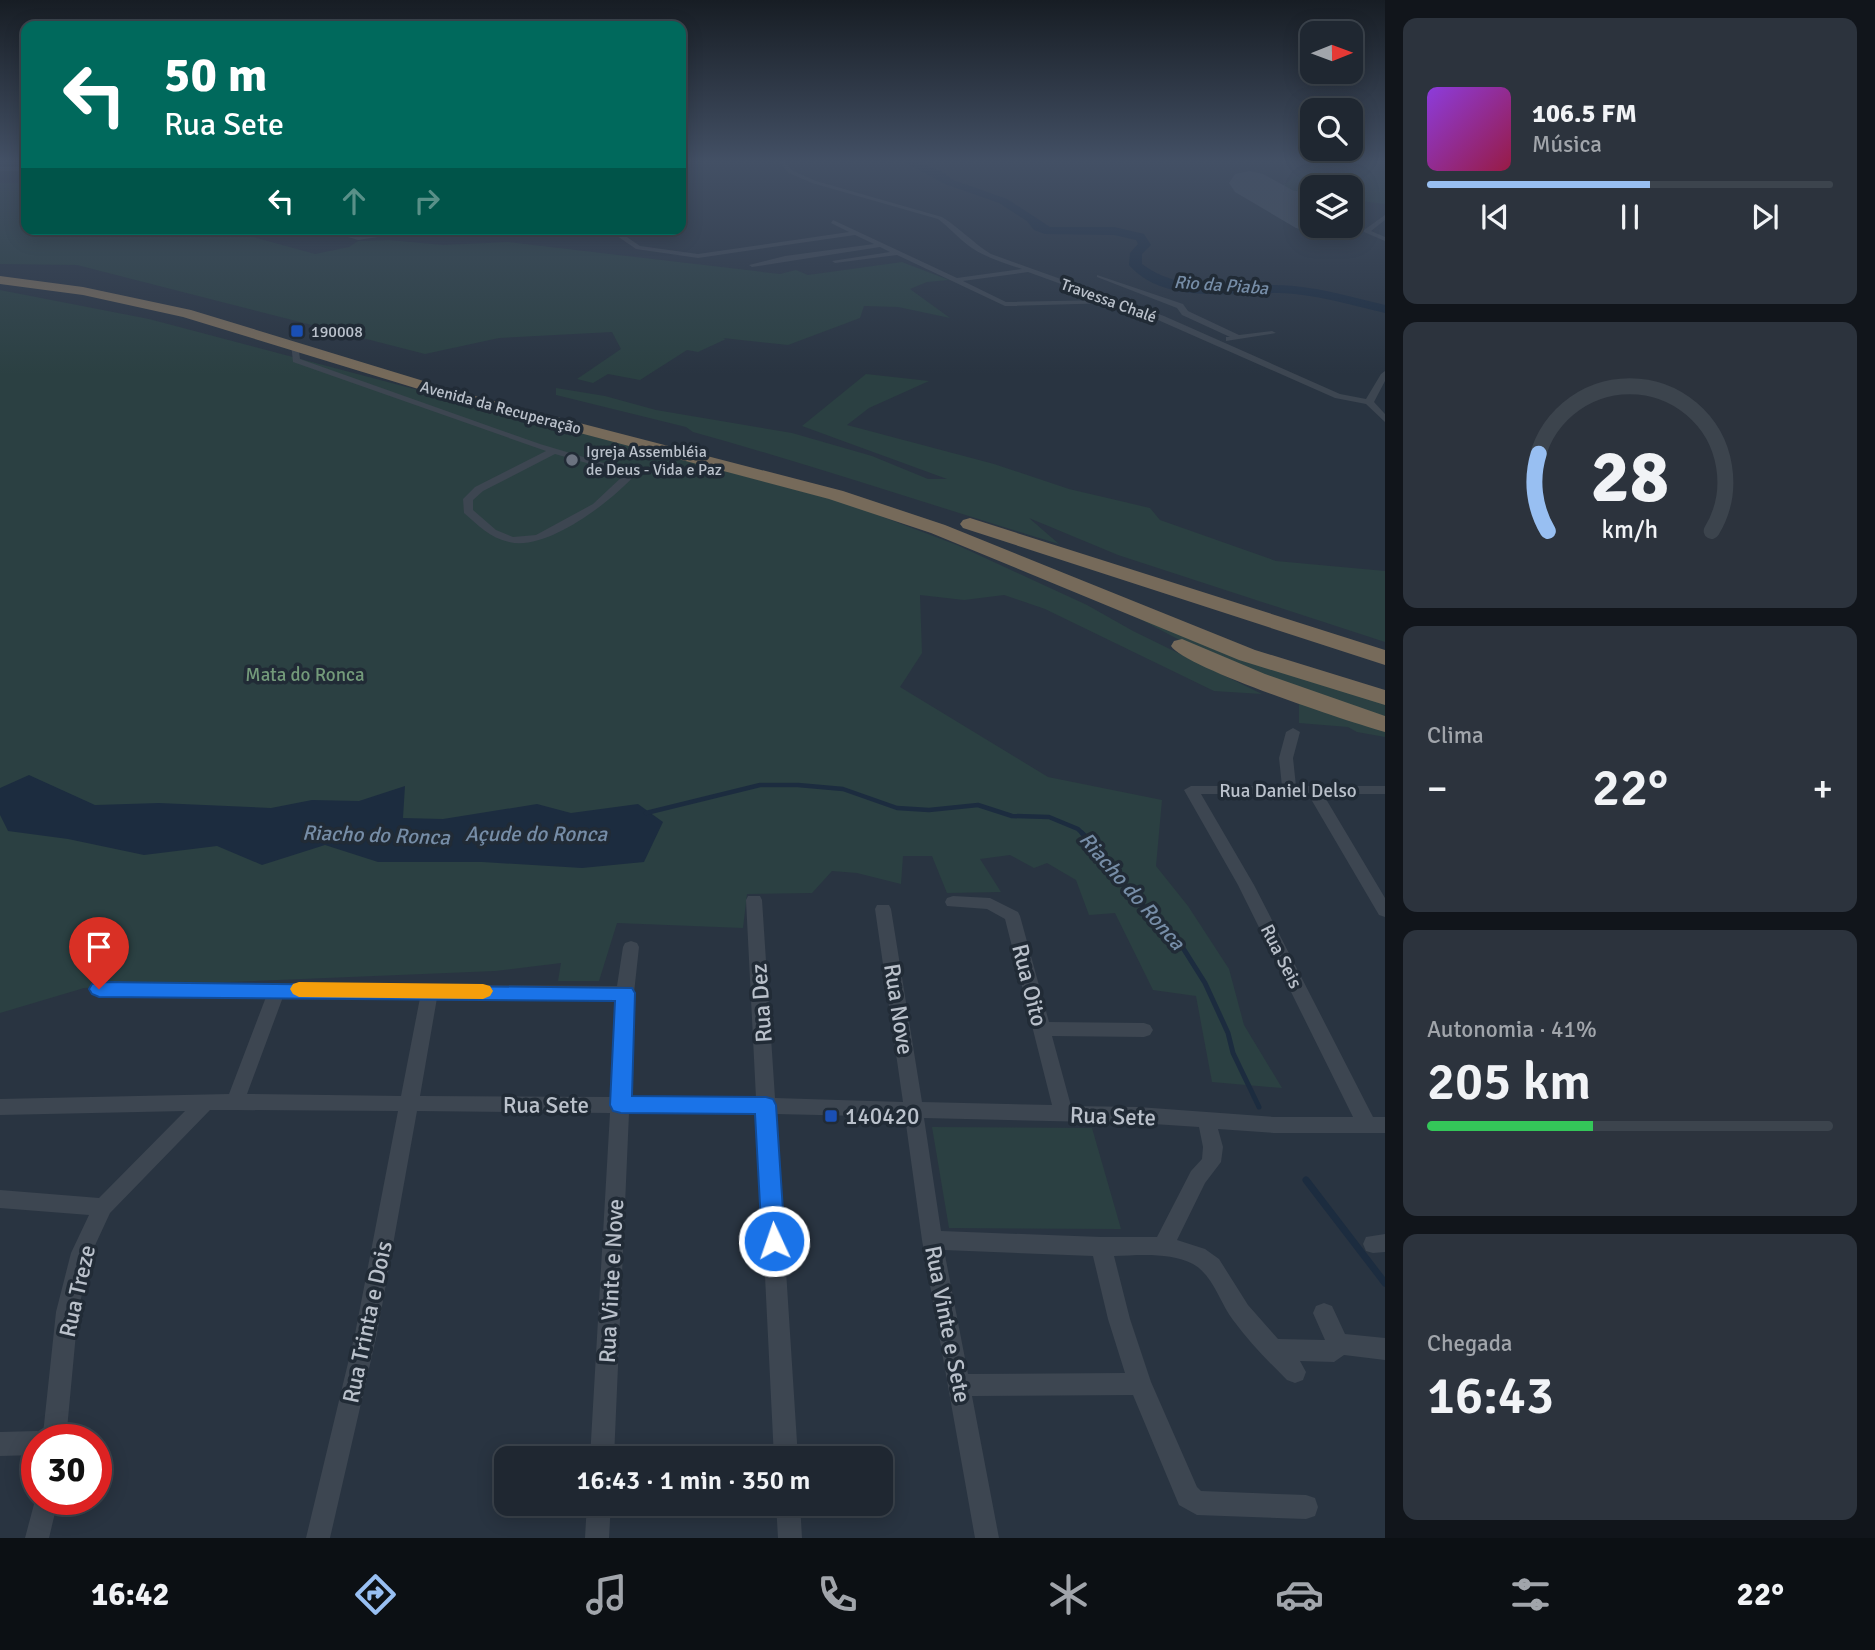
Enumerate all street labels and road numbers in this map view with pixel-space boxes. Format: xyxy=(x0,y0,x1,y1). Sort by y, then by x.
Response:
street label: Travessa Chalé xyxy=(1058,274,1159,328)
street label: Avenida da Recuperação xyxy=(418,377,583,439)
street label: Rua Daniel Delso xyxy=(1219,779,1357,803)
street label: Rua Seis xyxy=(1255,920,1307,993)
street label: Rua Oito xyxy=(1005,941,1054,1029)
street label: Rua Dez xyxy=(744,962,779,1044)
street label: Rua Nove xyxy=(877,962,920,1057)
street label: Rua Sete xyxy=(503,1091,589,1120)
street label: Rua Sete xyxy=(1069,1101,1157,1132)
street label: Rua Vinte e Nove xyxy=(593,1198,630,1364)
street label: Rua Trinta e Dois xyxy=(336,1238,399,1406)
street label: Rua Treze xyxy=(53,1242,102,1340)
street label: Rua Vinte e Sete xyxy=(918,1243,977,1405)

